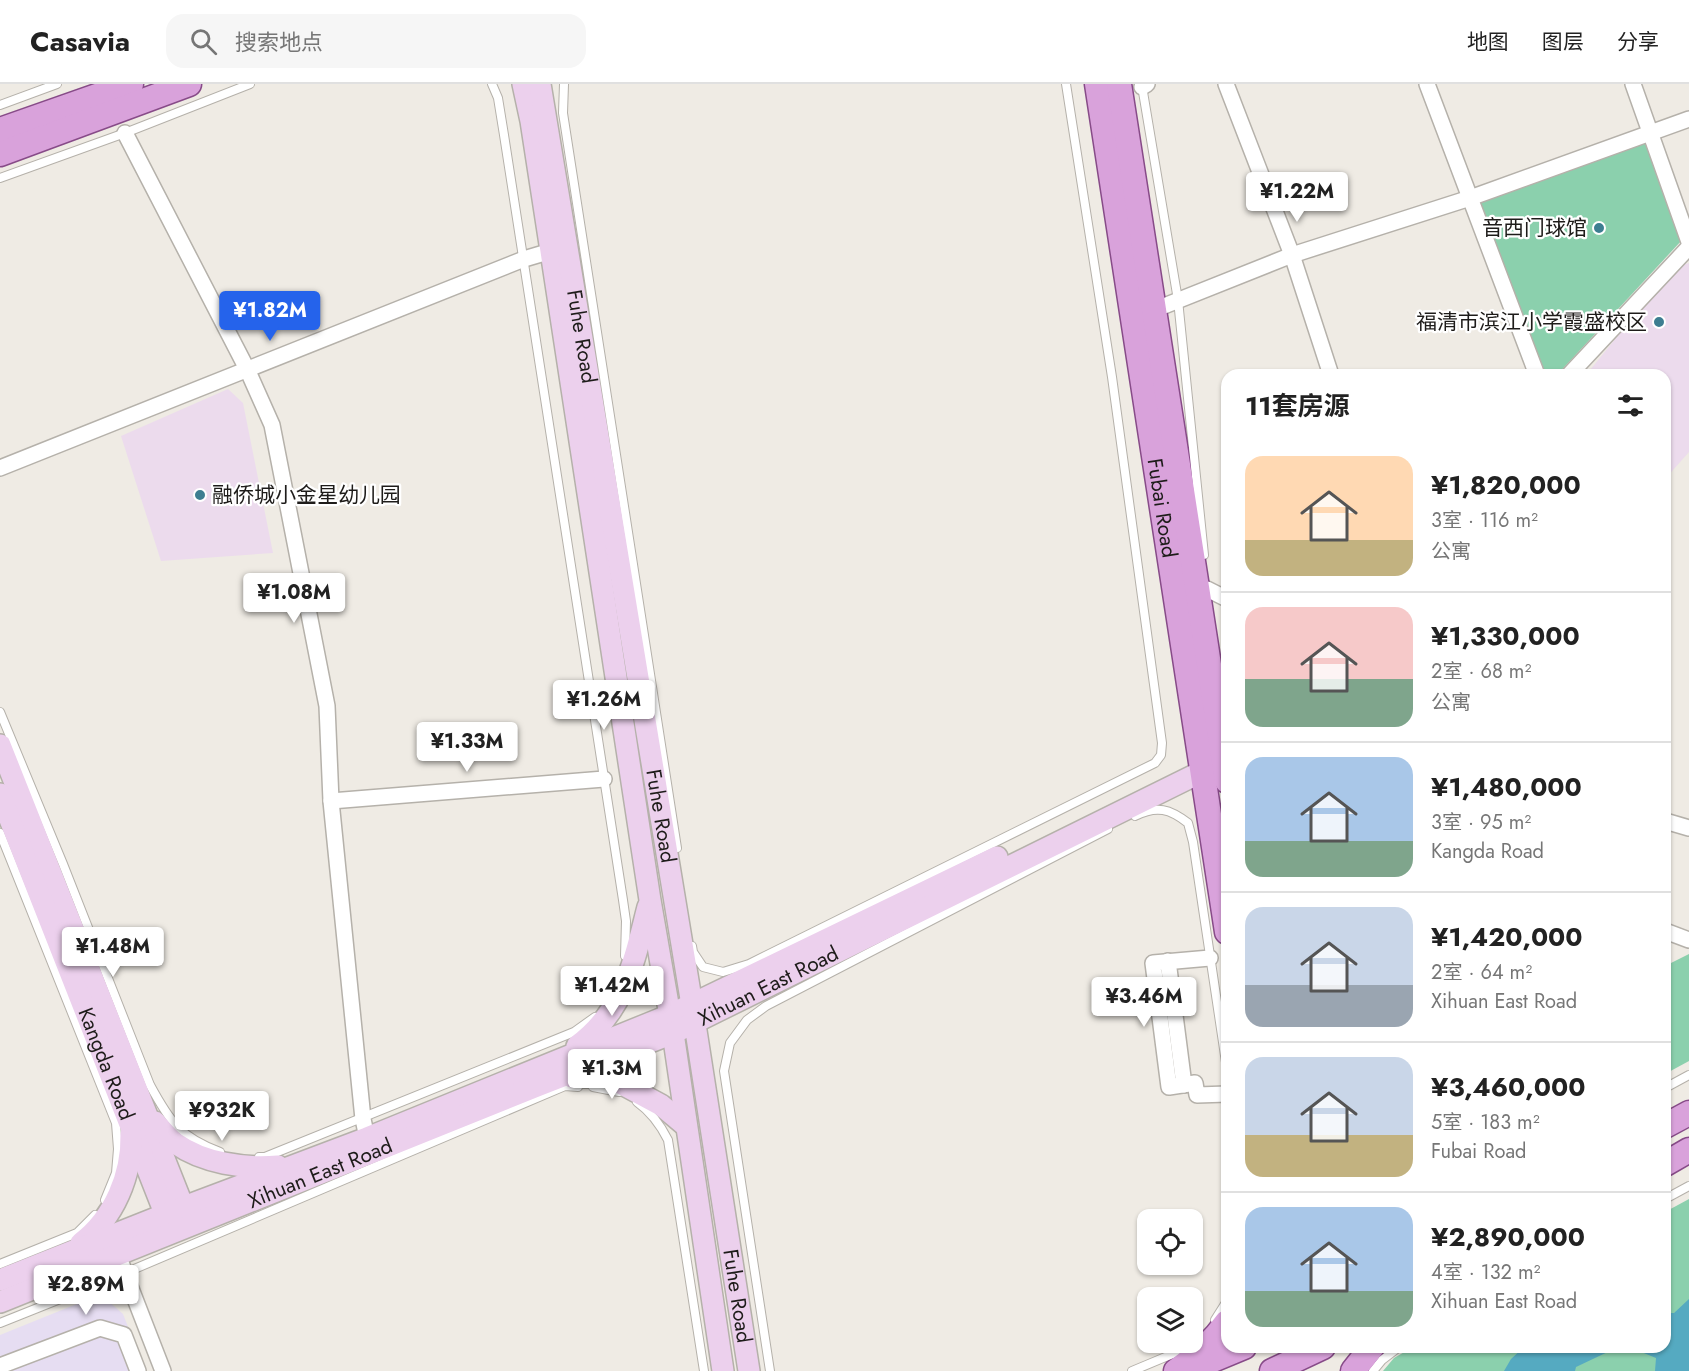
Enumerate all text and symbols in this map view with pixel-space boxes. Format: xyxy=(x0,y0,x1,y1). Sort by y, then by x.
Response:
search box xyxy=(166,14,586,68)
text: Casavia xyxy=(30,21,130,62)
icon: search xyxy=(187,25,220,58)
text: 搜索地点 xyxy=(235,26,323,58)
text: 地图 xyxy=(1467,27,1509,57)
text: 图层 xyxy=(1542,27,1584,57)
text: 分享 xyxy=(1617,27,1659,57)
pin: ¥1.22M xyxy=(1248,172,1346,223)
text: ¥1.22M xyxy=(1260,177,1334,206)
place label: 音西门球馆 xyxy=(1482,213,1587,243)
marker: 音西门球馆 xyxy=(1592,221,1606,235)
street label: Fuhe Road xyxy=(559,287,604,386)
pin: ¥1.82M xyxy=(221,291,319,342)
text: ¥1.82M xyxy=(233,296,307,325)
place label: 福清市滨江小学霞盛校区 xyxy=(1416,307,1647,337)
marker: 福清市滨江小学霞盛校区 xyxy=(1652,315,1666,329)
text: 11套房源 xyxy=(1245,387,1349,425)
icon: filters xyxy=(1614,389,1647,422)
street label: Fubai Road xyxy=(1140,456,1184,560)
text: ¥1,820,000 xyxy=(1431,466,1581,504)
place label: 融侨城小金星幼儿园 xyxy=(212,480,401,510)
icon: home xyxy=(1293,480,1365,552)
marker: 融侨城小金星幼儿园 xyxy=(193,488,207,502)
text: 3室 · 116 m² xyxy=(1431,506,1538,535)
text: 公寓 xyxy=(1431,537,1471,566)
pin: ¥1.08M xyxy=(245,573,343,624)
text: ¥1.08M xyxy=(257,578,331,607)
text: ¥1,330,000 xyxy=(1431,617,1580,655)
icon: home xyxy=(1293,631,1365,703)
text: 2室 · 68 m² xyxy=(1431,657,1531,686)
pin: ¥1.26M xyxy=(555,680,653,731)
text: ¥1.26M xyxy=(567,685,641,714)
text: 公寓 xyxy=(1431,688,1471,717)
pin: ¥1.33M xyxy=(418,722,516,773)
text: ¥1.33M xyxy=(431,727,503,756)
street label: Fuhe Road xyxy=(638,767,683,865)
text: ¥1,480,000 xyxy=(1431,768,1582,806)
icon: home xyxy=(1293,781,1365,853)
text: 3室 · 95 m² xyxy=(1431,808,1531,837)
text: Kangda Road xyxy=(1431,837,1544,866)
text: ¥1,420,000 xyxy=(1431,918,1583,956)
pin: ¥1.48M xyxy=(64,927,162,978)
icon: home xyxy=(1293,931,1365,1003)
text: ¥1.48M xyxy=(76,932,150,961)
street label: Xihuan East Road xyxy=(693,938,844,1033)
text: 2室 · 64 m² xyxy=(1431,958,1532,987)
pin: ¥1.42M xyxy=(563,966,661,1017)
text: ¥1.42M xyxy=(575,971,649,1000)
pin: ¥3.46M xyxy=(1095,977,1193,1028)
text: ¥3.46M xyxy=(1105,982,1183,1011)
text: Xihuan East Road xyxy=(1431,987,1577,1016)
street label: Kangda Road xyxy=(70,1003,142,1125)
pin: ¥1.3M xyxy=(570,1049,654,1100)
text: ¥1.3M xyxy=(582,1054,642,1083)
text: ¥3,460,000 xyxy=(1431,1068,1585,1106)
icon: home xyxy=(1293,1081,1365,1153)
pin: ¥932K xyxy=(180,1091,264,1142)
text: ¥932K xyxy=(189,1096,255,1125)
text: 5室 · 183 m² xyxy=(1431,1108,1540,1137)
street label: Xihuan East Road xyxy=(243,1131,397,1216)
text: Fubai Road xyxy=(1431,1137,1526,1166)
map controls xyxy=(1137,1209,1203,1353)
button: locate xyxy=(1137,1209,1203,1275)
text: ¥2,890,000 xyxy=(1431,1218,1585,1256)
icon: home xyxy=(1293,1231,1365,1303)
street label: Fuhe Road xyxy=(715,1247,759,1345)
text: 4室 · 132 m² xyxy=(1431,1258,1540,1287)
pin: ¥2.89M xyxy=(37,1265,135,1316)
text: ¥2.89M xyxy=(48,1270,124,1299)
button: layers xyxy=(1137,1287,1203,1353)
text: Xihuan East Road xyxy=(1431,1287,1577,1316)

